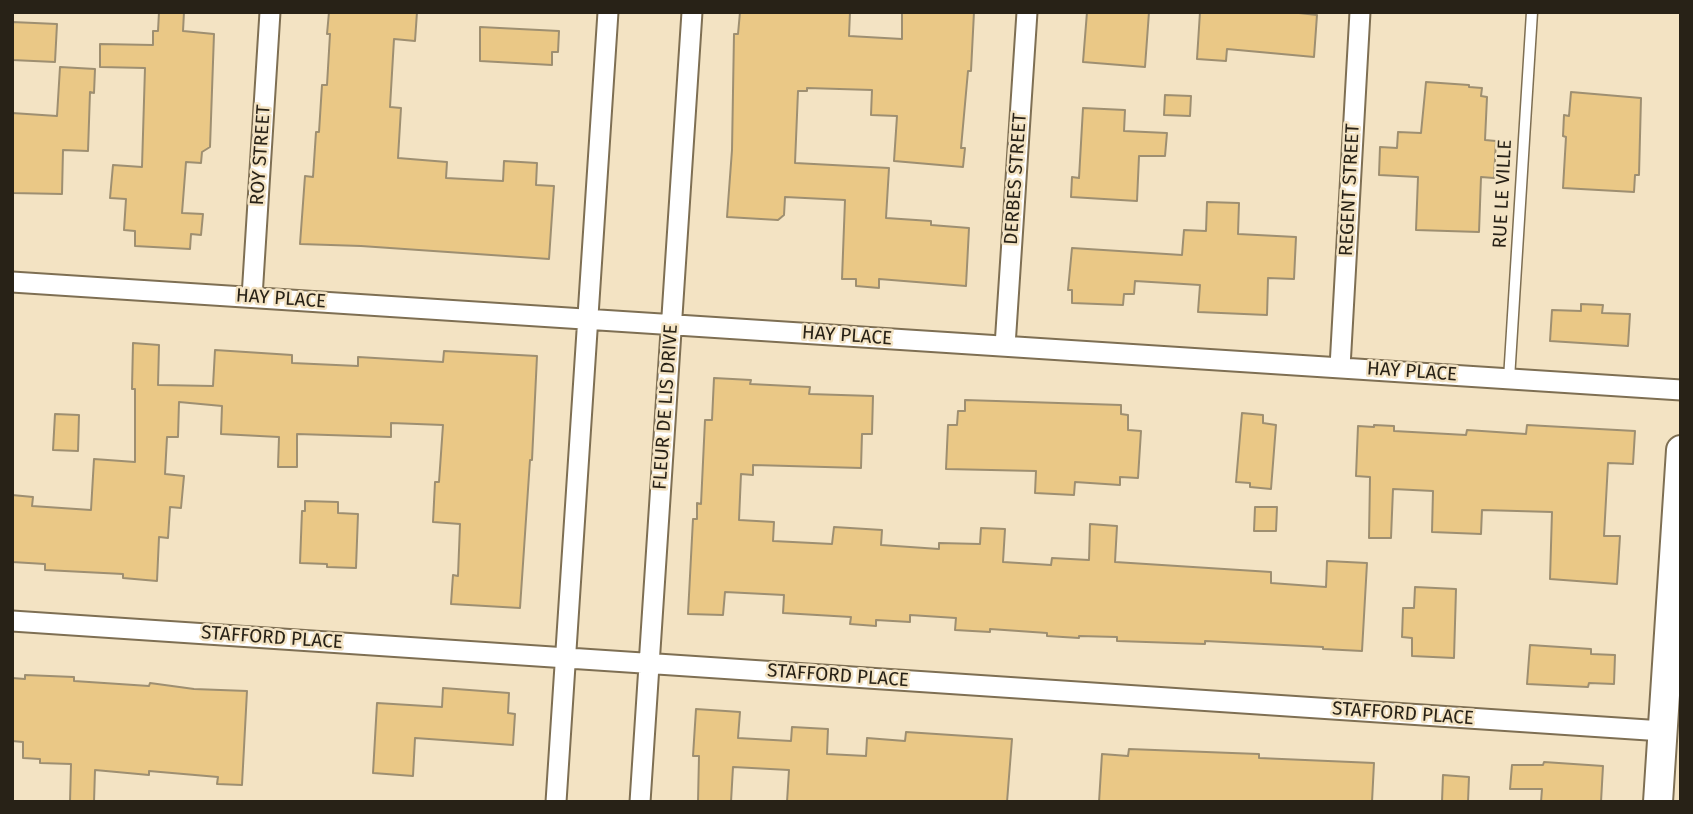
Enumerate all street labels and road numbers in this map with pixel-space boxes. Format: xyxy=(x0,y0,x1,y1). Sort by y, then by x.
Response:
street label: ROY STREET xyxy=(246,104,276,206)
street label: DERBES STREET xyxy=(1000,112,1032,246)
street label: REGENT STREET xyxy=(1335,123,1365,257)
street label: RUE LE VILLE xyxy=(1489,139,1517,249)
street label: HAY PLACE xyxy=(235,284,327,314)
street label: HAY PLACE xyxy=(801,321,893,351)
street label: FLEUR DE LIS DRIVE xyxy=(649,323,683,491)
street label: HAY PLACE xyxy=(1366,357,1458,387)
street label: STAFFORD PLACE xyxy=(200,622,344,654)
street label: STAFFORD PLACE xyxy=(766,660,910,692)
street label: STAFFORD PLACE xyxy=(1331,698,1475,730)

